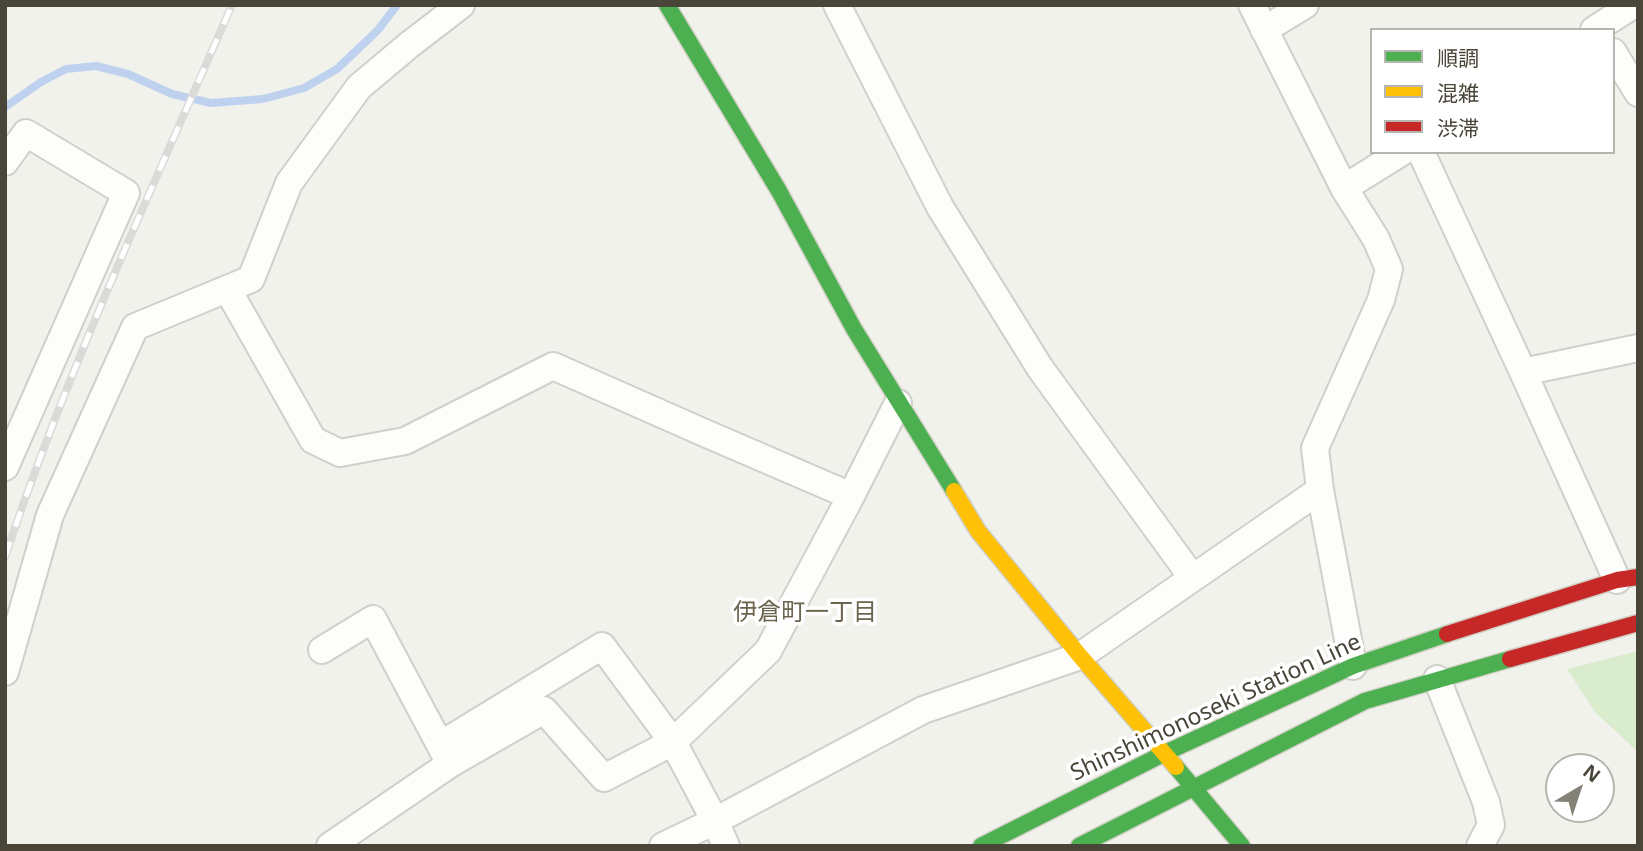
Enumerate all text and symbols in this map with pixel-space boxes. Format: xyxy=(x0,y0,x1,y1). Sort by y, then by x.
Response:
legend xyxy=(1370,28,1615,154)
text: 順調 xyxy=(1437,44,1479,72)
text: 混雑 xyxy=(1437,79,1479,107)
text: 渋滞 xyxy=(1437,114,1479,142)
district label: 伊倉町一丁目 xyxy=(733,599,877,627)
street label: Shinshimonoseki Station Line xyxy=(1066,628,1366,788)
north arrow xyxy=(1545,753,1615,823)
text: N xyxy=(1578,758,1606,788)

